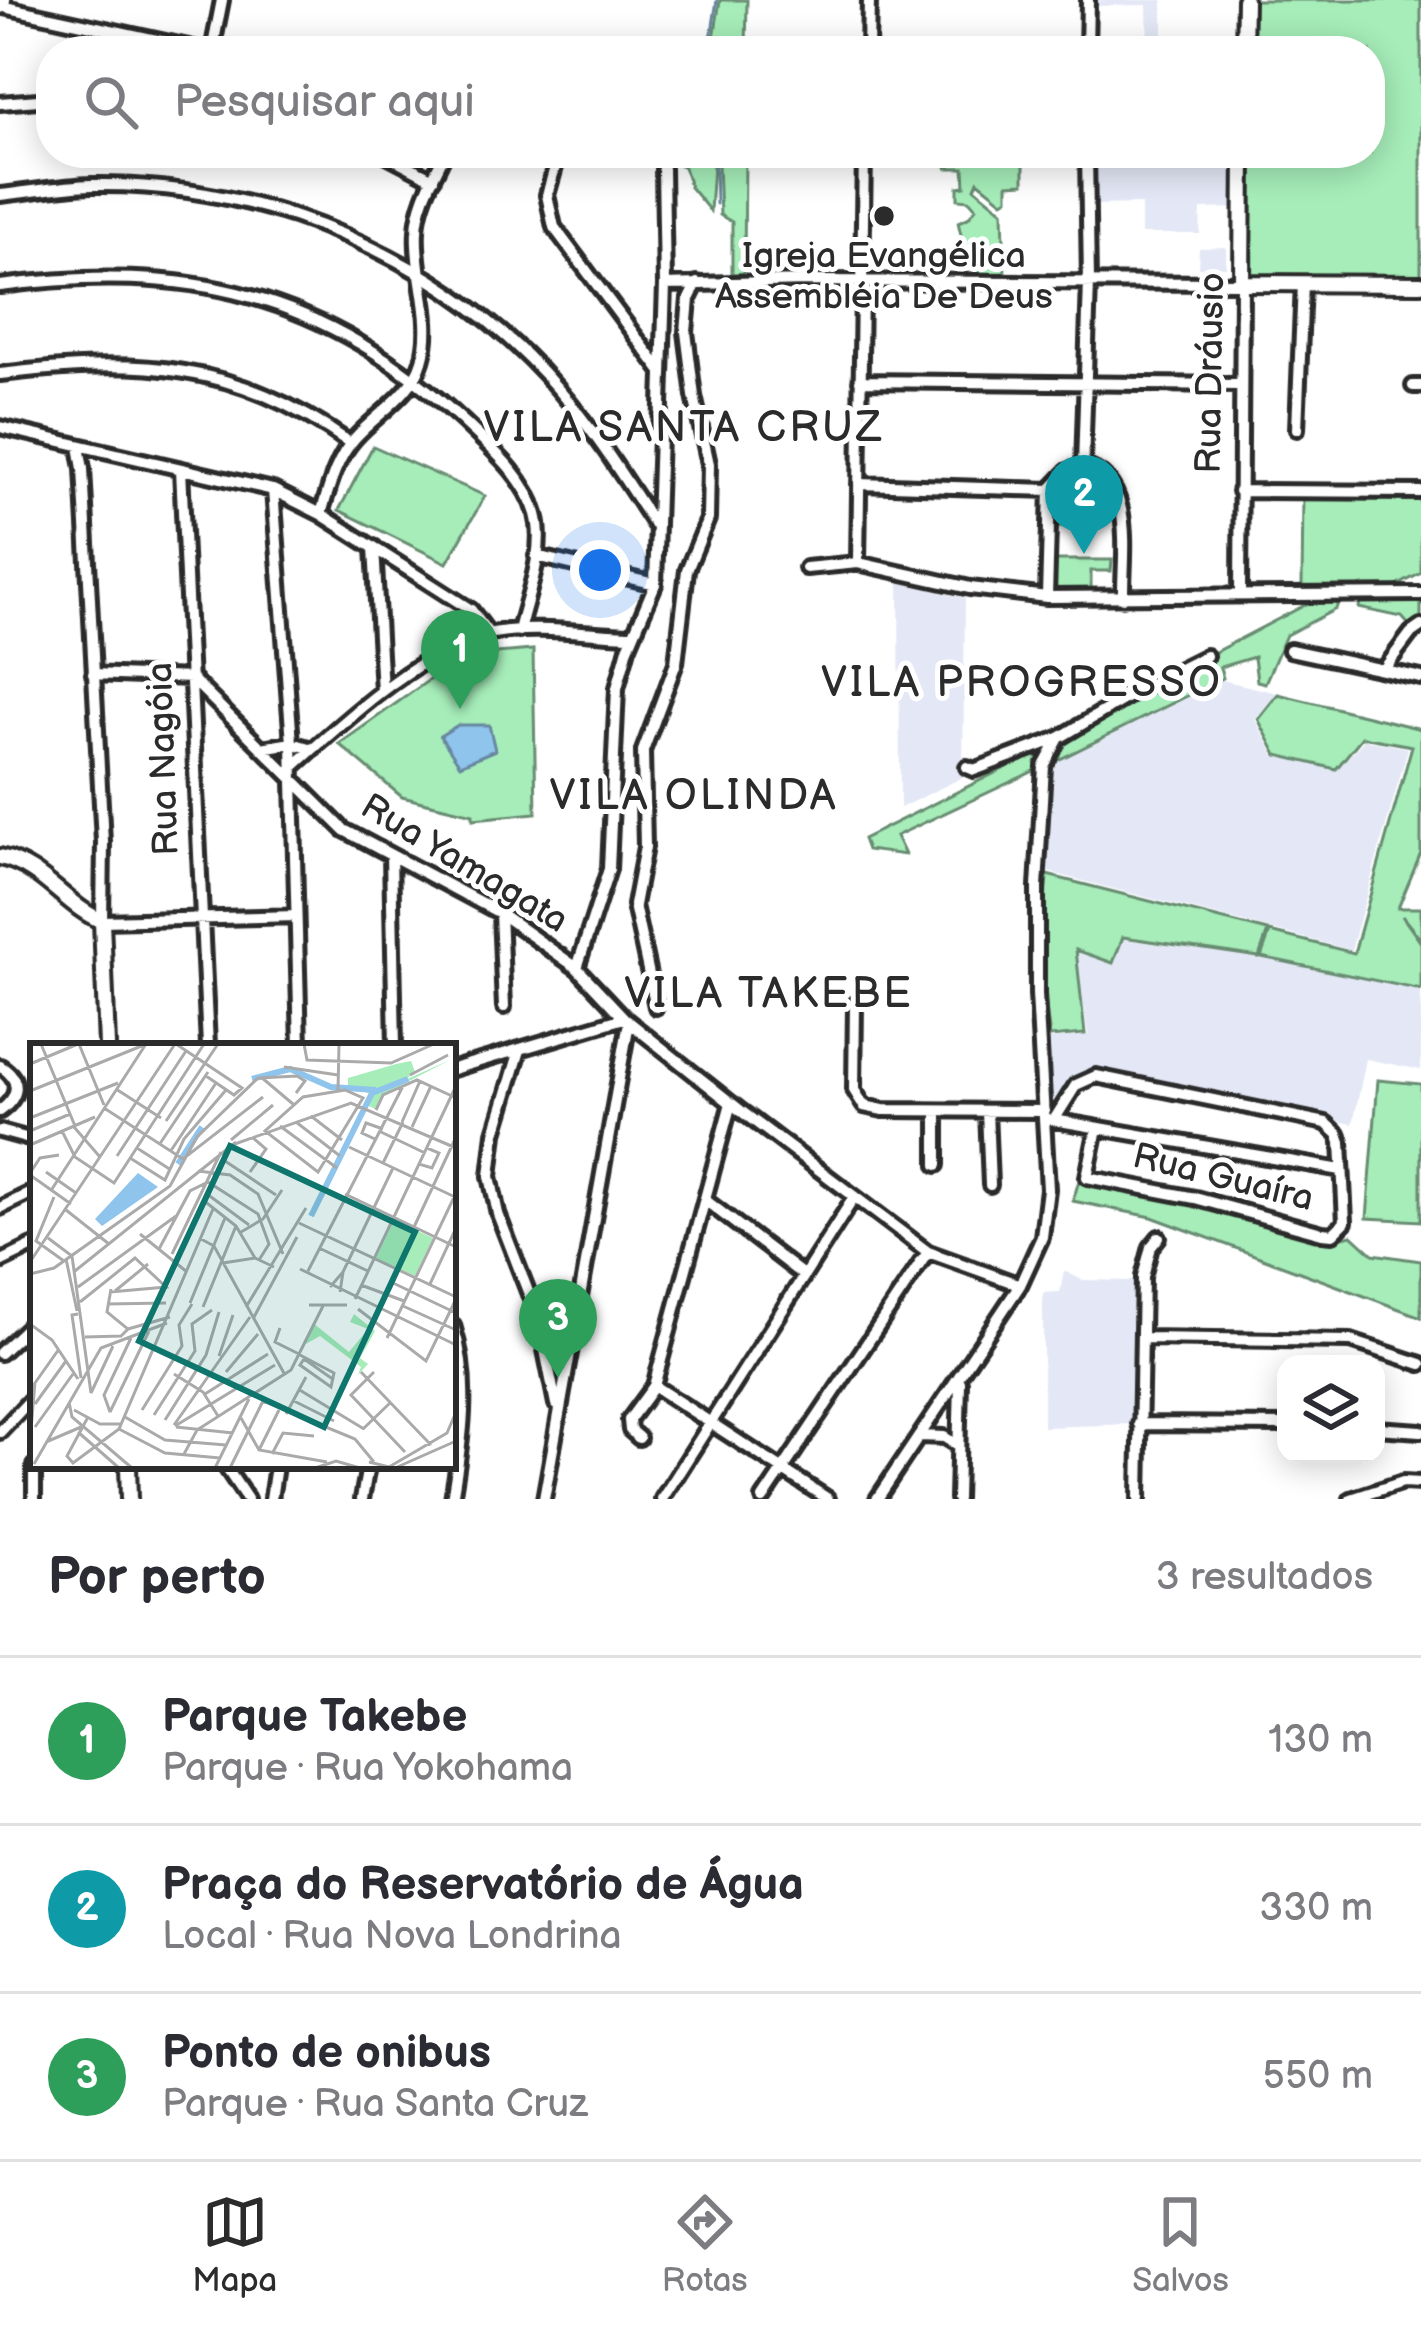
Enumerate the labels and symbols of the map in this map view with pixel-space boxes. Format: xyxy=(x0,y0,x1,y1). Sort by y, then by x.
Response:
marker: Igreja Evangélica Assembléia De Deus xyxy=(871,203,897,229)
place label: Igreja Evangélica Assembléia De Deus xyxy=(715,235,1053,319)
street label: Rua Dráusio xyxy=(1188,272,1234,474)
district label: VILA SANTA CRUZ xyxy=(483,403,885,454)
pin: 2 xyxy=(1045,455,1123,554)
your location xyxy=(570,540,630,600)
pin: 1 xyxy=(421,610,499,709)
district label: VILA PROGRESSO xyxy=(821,658,1223,709)
street label: Rua Nagóia xyxy=(139,662,189,856)
district label: VILA OLINDA xyxy=(550,771,838,822)
street label: Rua Yamagata xyxy=(353,785,575,943)
district label: VILA TAKEBE xyxy=(624,969,914,1020)
inset map xyxy=(30,1043,456,1469)
street label: Rua Guaíra xyxy=(1128,1135,1318,1221)
pin: 3 xyxy=(519,1279,597,1378)

